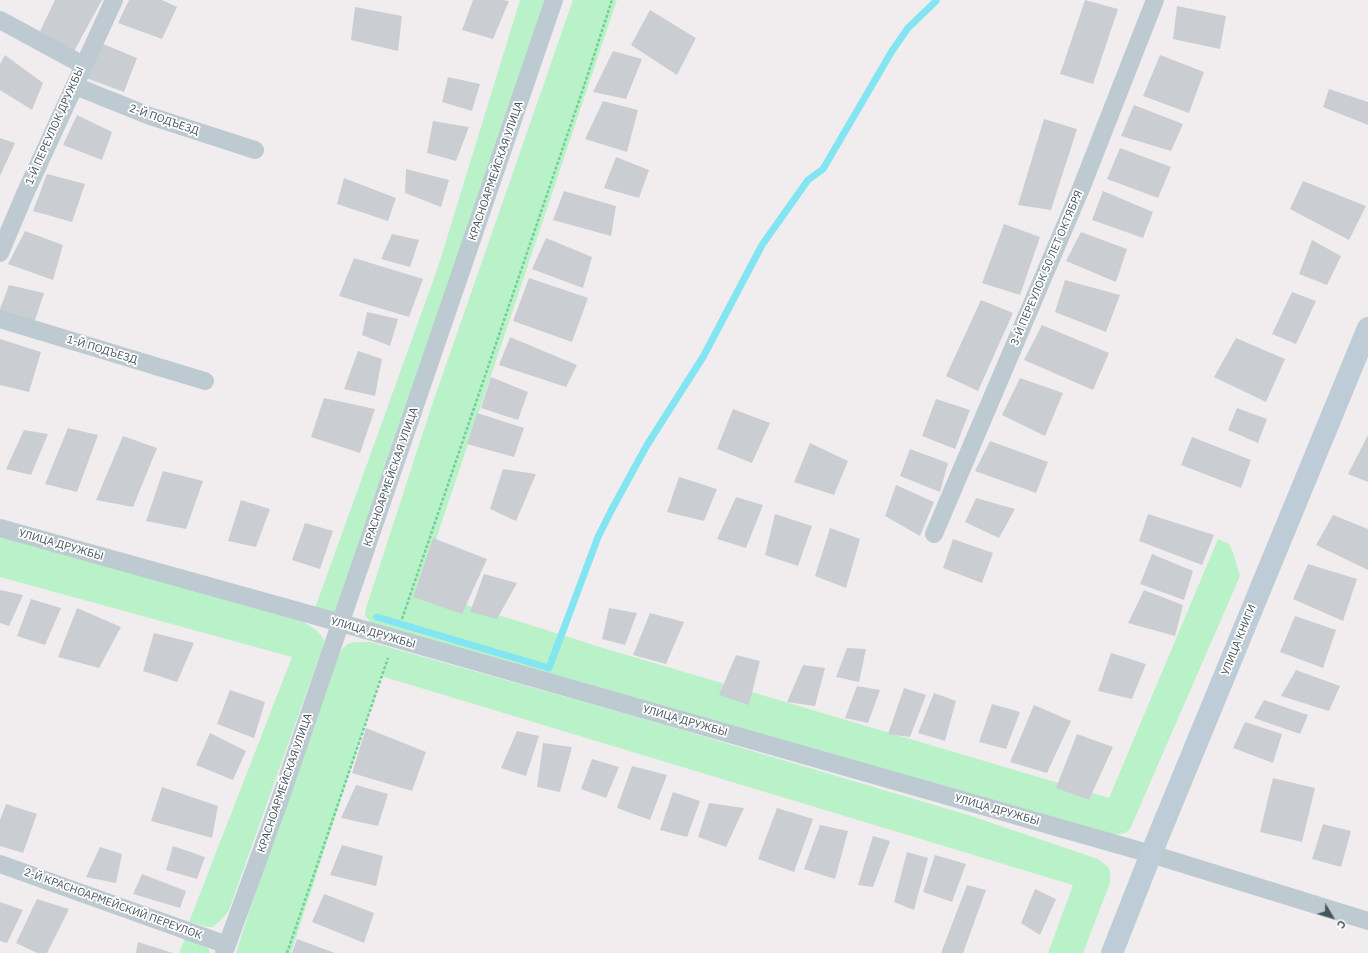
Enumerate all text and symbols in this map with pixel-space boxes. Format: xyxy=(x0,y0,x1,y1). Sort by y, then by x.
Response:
street label: 1-Й ПЕРЕУЛОК ДРУЖБЫ xyxy=(23,65,87,187)
street label: КРАСНОАРМЕЙСКАЯ УЛИЦА xyxy=(466,100,526,242)
street label: 2-Й ПОДЪЕЗД xyxy=(127,102,201,138)
street label: 3-Й ПЕРЕУЛОК 50 ЛЕТ ОКТЯБРЯ xyxy=(1008,188,1086,348)
street label: 1-Й ПОДЪЕЗД xyxy=(65,333,139,367)
street label: КРАСНОАРМЕЙСКАЯ УЛИЦА xyxy=(361,406,421,548)
street label: УЛИЦА ДРУЖБЫ xyxy=(17,527,105,563)
street label: УЛИЦА КНИГИ xyxy=(1219,603,1259,677)
street label: УЛИЦА ДРУЖБЫ xyxy=(329,615,417,651)
street label: УЛИЦА ДРУЖБЫ xyxy=(641,703,729,739)
street label: КРАСНОАРМЕЙСКАЯ УЛИЦА xyxy=(255,712,315,854)
street label: УЛИЦА ДРУЖБЫ xyxy=(953,792,1041,828)
street label: 2-Й КРАСНОАРМЕЙСКИЙ ПЕРЕУЛОК xyxy=(22,866,204,942)
north arrow xyxy=(1312,897,1352,937)
text: С xyxy=(1334,917,1349,932)

